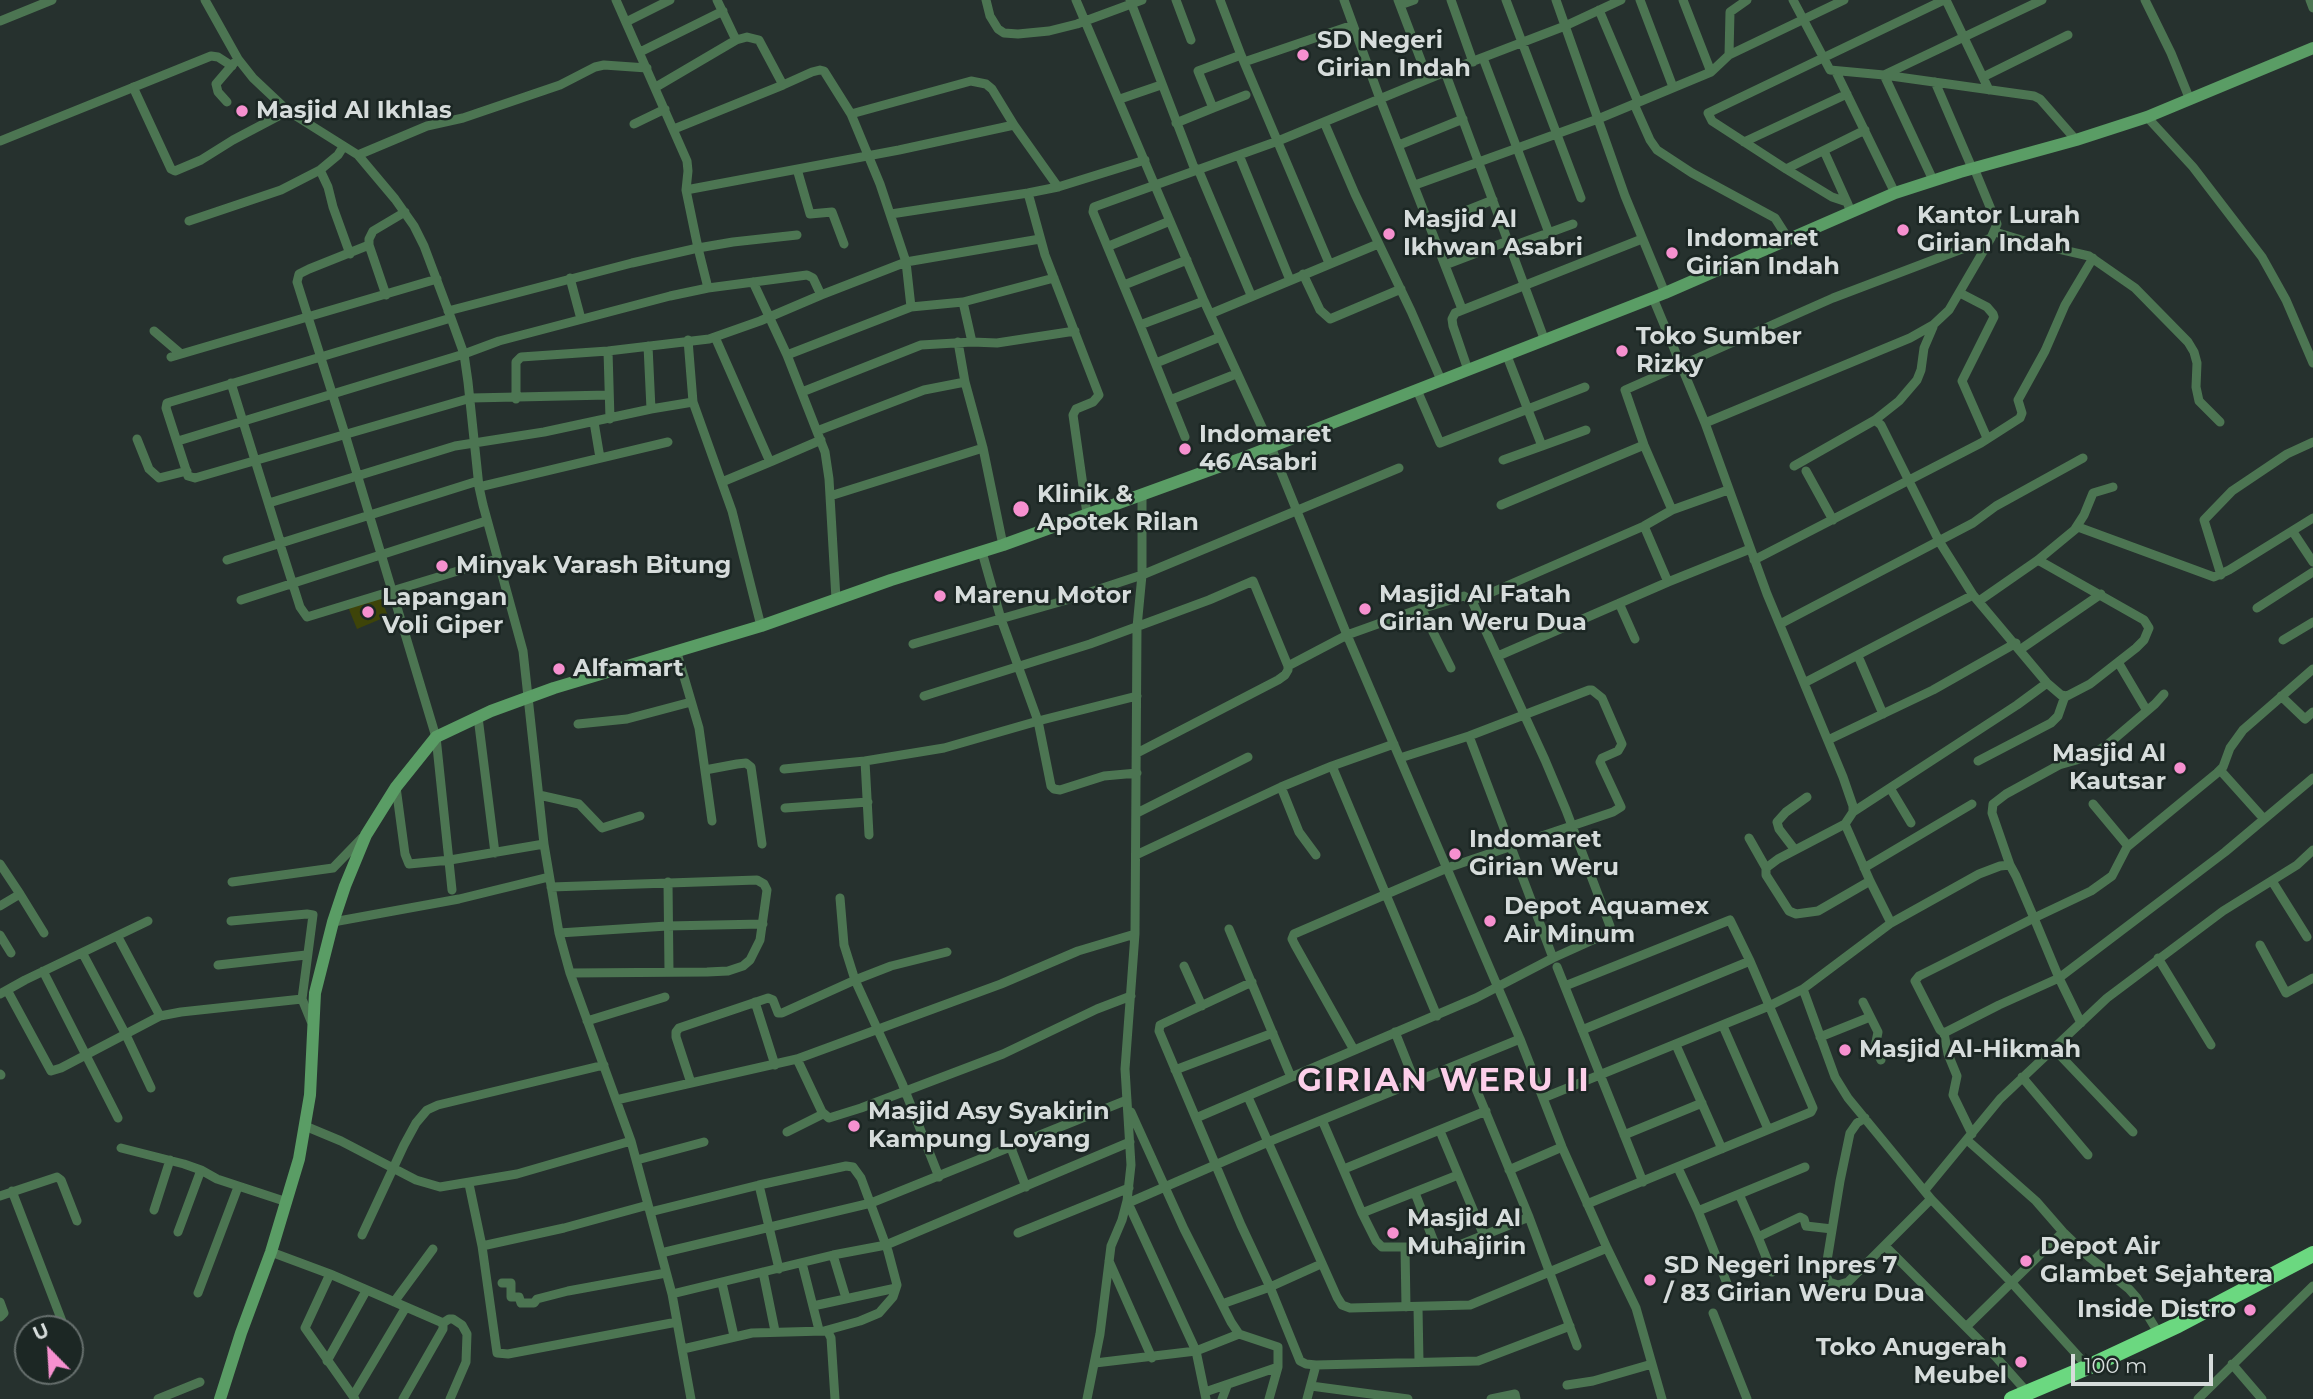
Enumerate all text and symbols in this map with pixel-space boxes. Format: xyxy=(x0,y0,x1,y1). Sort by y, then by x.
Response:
place label: SD Negeri Girian Indah xyxy=(1317,27,1471,83)
marker: SD Negeri Girian Indah xyxy=(1295,47,1311,63)
place label: Masjid Al Ikhlas xyxy=(256,97,452,125)
marker: Masjid Al Ikhlas xyxy=(234,103,250,119)
place label: Kantor Lurah Girian Indah xyxy=(1917,202,2080,258)
place label: Masjid Al Ikhwan Asabri xyxy=(1403,206,1583,262)
marker: Kantor Lurah Girian Indah xyxy=(1895,222,1911,238)
place label: Indomaret Girian Indah xyxy=(1686,225,1840,281)
marker: Masjid Al Ikhwan Asabri xyxy=(1381,226,1397,242)
marker: Indomaret Girian Indah xyxy=(1664,245,1680,261)
place label: Toko Sumber Rizky xyxy=(1636,323,1802,379)
marker: Toko Sumber Rizky xyxy=(1614,343,1630,359)
place label: Indomaret 46 Asabri xyxy=(1199,421,1332,477)
marker: Indomaret 46 Asabri xyxy=(1177,441,1193,457)
place label: Klinik & Apotek Rilan xyxy=(1037,481,1199,537)
marker: Klinik & Apotek Rilan xyxy=(1011,499,1031,519)
place label: Minyak Varash Bitung xyxy=(456,552,731,580)
marker: Minyak Varash Bitung xyxy=(434,558,450,574)
place label: Masjid Al Fatah Girian Weru Dua xyxy=(1379,581,1587,637)
place label: Marenu Motor xyxy=(954,582,1132,610)
place label: Lapangan Voli Giper xyxy=(382,584,507,640)
marker: Marenu Motor xyxy=(932,588,948,604)
marker: Masjid Al Fatah Girian Weru Dua xyxy=(1357,601,1373,617)
marker: Lapangan Voli Giper xyxy=(360,604,376,620)
place label: Alfamart xyxy=(573,655,684,683)
marker: Alfamart xyxy=(551,661,567,677)
place label: Masjid Al Kautsar xyxy=(2052,740,2166,796)
marker: Masjid Al Kautsar xyxy=(2172,760,2188,776)
place label: Indomaret Girian Weru xyxy=(1469,826,1619,882)
marker: Indomaret Girian Weru xyxy=(1447,846,1463,862)
place label: Depot Aquamex Air Minum xyxy=(1504,893,1709,949)
marker: Depot Aquamex Air Minum xyxy=(1482,913,1498,929)
place label: Masjid Al-Hikmah xyxy=(1859,1036,2081,1064)
marker: Masjid Al-Hikmah xyxy=(1837,1042,1853,1058)
district label: GIRIAN WERU II xyxy=(1299,1063,1589,1101)
place label: Masjid Asy Syakirin Kampung Loyang xyxy=(868,1098,1110,1154)
marker: Masjid Asy Syakirin Kampung Loyang xyxy=(846,1118,862,1134)
place label: Masjid Al Muhajirin xyxy=(1407,1205,1526,1261)
marker: Masjid Al Muhajirin xyxy=(1385,1225,1401,1241)
place label: Depot Air Glambet Sejahtera xyxy=(2040,1233,2273,1289)
place label: SD Negeri Inpres 7 / 83 Girian Weru Dua xyxy=(1664,1252,1925,1308)
marker: Depot Air Glambet Sejahtera xyxy=(2018,1253,2034,1269)
marker: SD Negeri Inpres 7 / 83 Girian Weru Dua xyxy=(1642,1272,1658,1288)
place label: Inside Distro xyxy=(2077,1296,2236,1324)
marker: Inside Distro xyxy=(2242,1302,2258,1318)
north arrow xyxy=(14,1315,84,1385)
text: U xyxy=(30,1319,53,1346)
place label: Toko Anugerah Meubel xyxy=(1816,1334,2007,1390)
scale bar xyxy=(2075,1340,2217,1384)
text: 100 m xyxy=(2084,1353,2147,1378)
marker: Toko Anugerah Meubel xyxy=(2013,1354,2029,1370)

